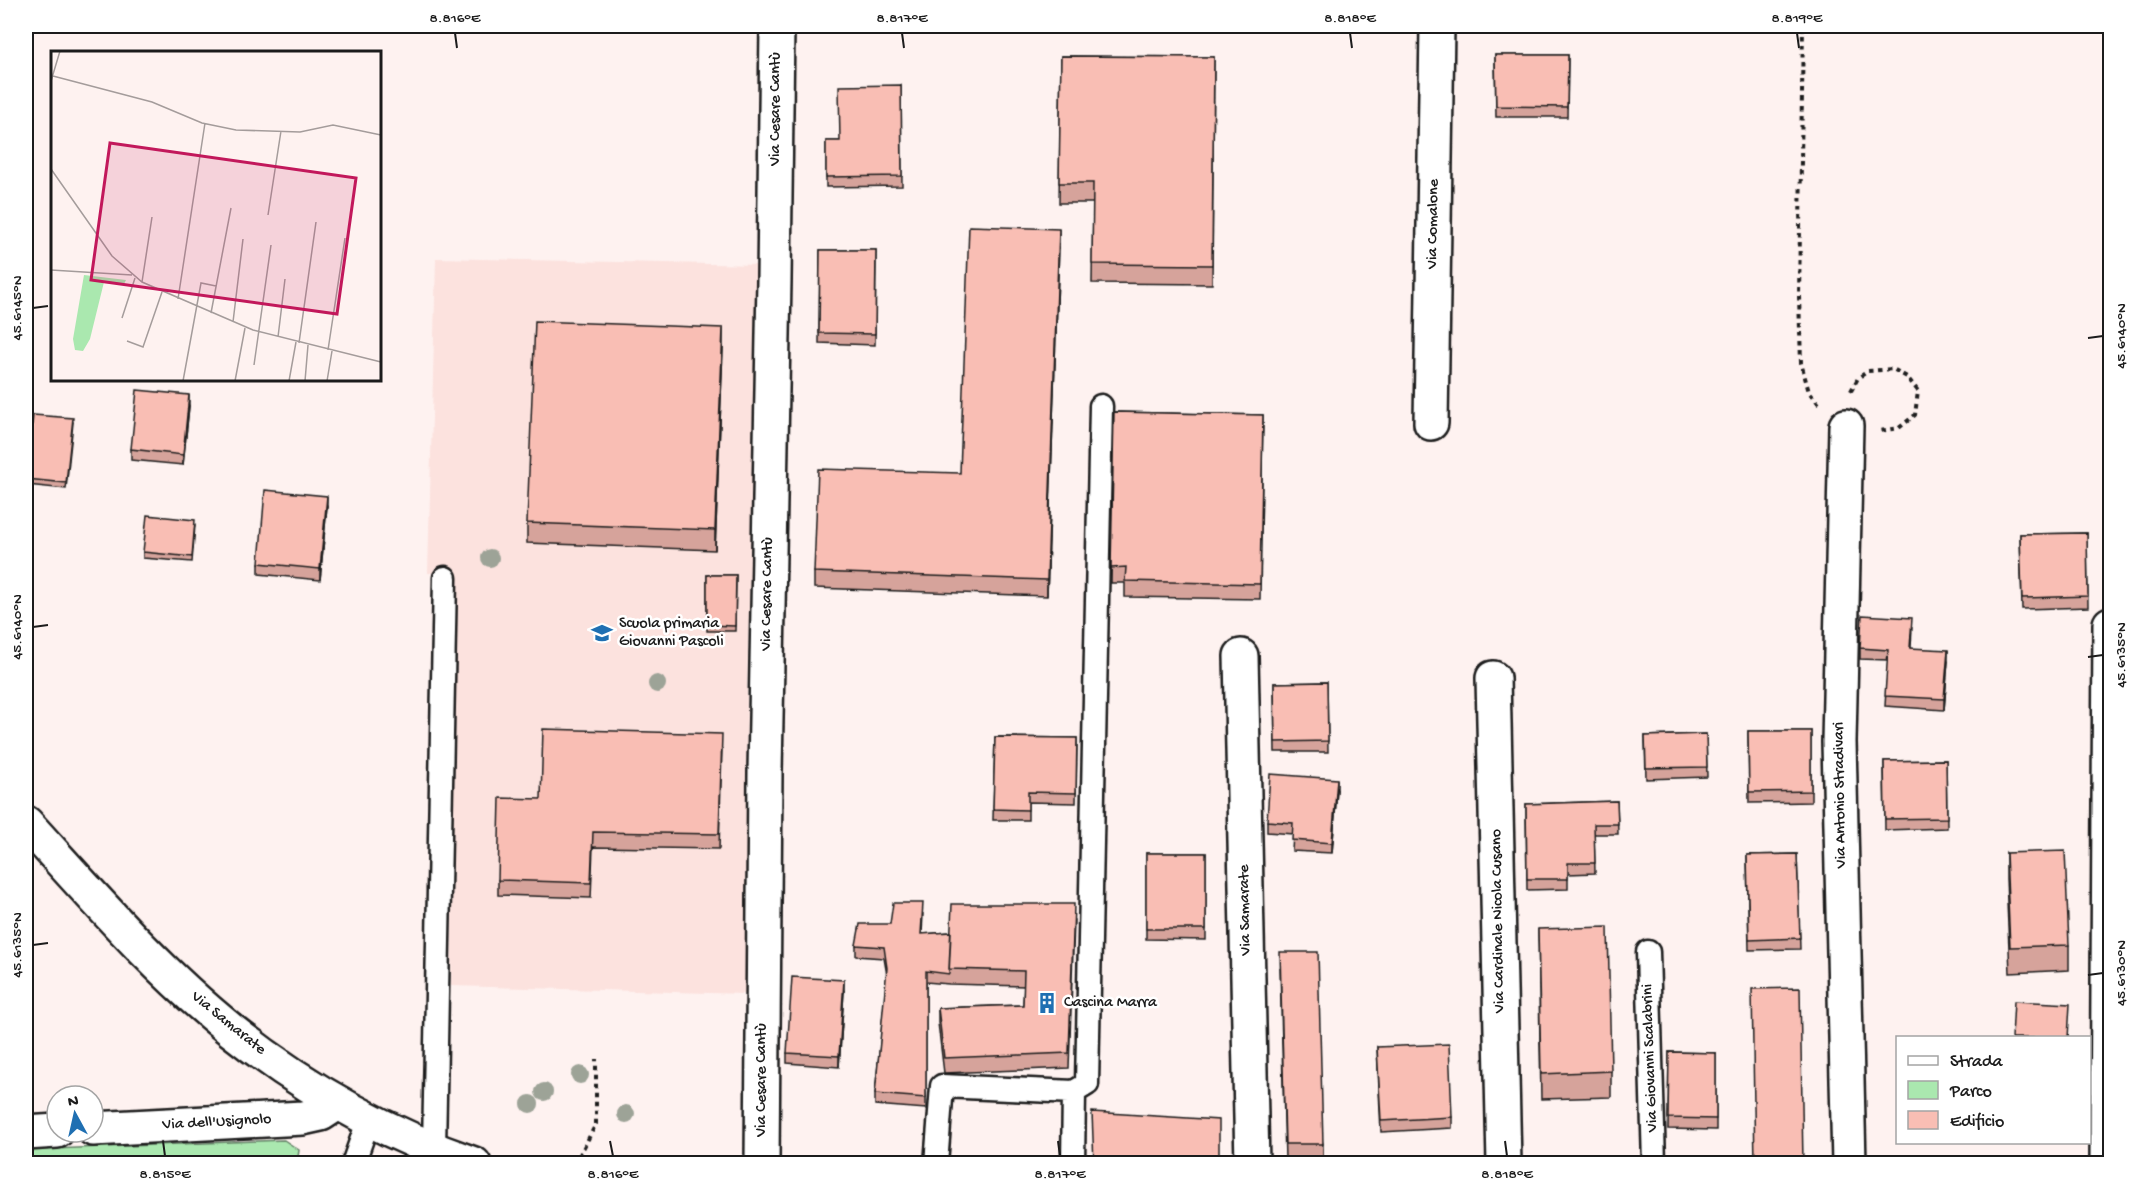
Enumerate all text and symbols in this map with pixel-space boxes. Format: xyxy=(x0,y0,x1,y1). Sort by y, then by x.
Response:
text: 8.816°E xyxy=(430,10,481,28)
text: 8.817°E xyxy=(876,10,928,28)
text: 8.818°E xyxy=(1324,10,1376,28)
text: 8.819°E xyxy=(1772,10,1823,28)
inset map xyxy=(51,51,381,381)
street label: Via Cesare Cantù xyxy=(767,52,786,167)
street label: Via Comalone xyxy=(1424,178,1444,270)
text: 45.6145°N xyxy=(9,275,27,340)
text: 45.6140°N xyxy=(2113,303,2131,369)
street label: Via Cesare Cantù xyxy=(757,537,778,652)
text: 45.6140°N xyxy=(9,594,27,660)
place label: Scuola primaria Giovanni Pascoli xyxy=(619,615,724,652)
school or university icon: Scuola primaria Giovanni Pascoli xyxy=(590,621,614,645)
text: 45.6135°N xyxy=(2113,622,2131,688)
street label: Via Antonio Stradivari xyxy=(1830,722,1852,869)
street label: Via Cardinale Nicola Cusano xyxy=(1488,829,1510,1014)
street label: Via Samarate xyxy=(1236,864,1256,957)
text: 45.6135°N xyxy=(9,912,27,978)
text: 45.6130°N xyxy=(2113,940,2131,1006)
street label: Via Giovanni Scalabrini xyxy=(1639,984,1663,1133)
street label: Via Samarate xyxy=(186,987,270,1060)
building icon: Cascina Marra xyxy=(1035,991,1059,1015)
place label: Cascina Marra xyxy=(1064,994,1158,1013)
street label: Via Cesare Cantù xyxy=(753,1023,772,1138)
legend xyxy=(1896,1036,2091,1144)
text: Strada xyxy=(1950,1052,2004,1073)
text: Parco xyxy=(1949,1082,1992,1103)
north arrow xyxy=(45,1084,105,1144)
text: N xyxy=(67,1092,80,1113)
street label: Via dell'Usignolo xyxy=(161,1111,272,1135)
text: Edificio xyxy=(1950,1112,2004,1133)
text: 8.815°E xyxy=(139,1166,191,1184)
text: 8.816°E xyxy=(588,1166,639,1184)
text: 8.817°E xyxy=(1034,1166,1086,1184)
text: 8.818°E xyxy=(1481,1166,1533,1184)

